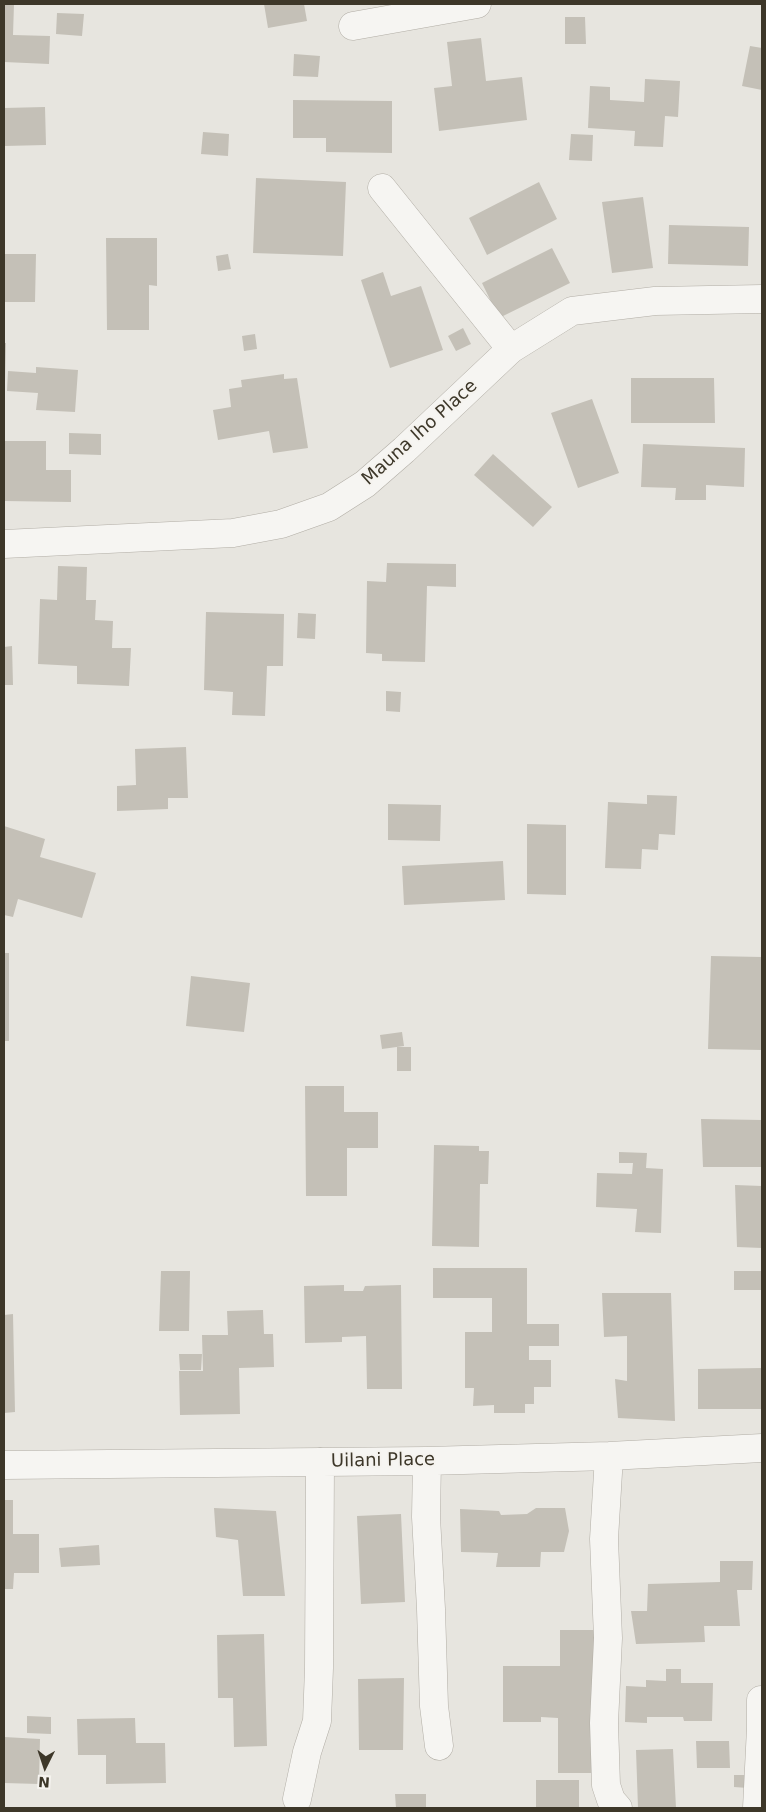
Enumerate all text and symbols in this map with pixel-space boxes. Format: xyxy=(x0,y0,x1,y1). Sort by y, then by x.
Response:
street label: Mauna Iho Place xyxy=(358,376,482,490)
street label: Uilani Place xyxy=(331,1449,435,1473)
north arrow xyxy=(20,1742,70,1792)
text: N xyxy=(38,1774,50,1790)

